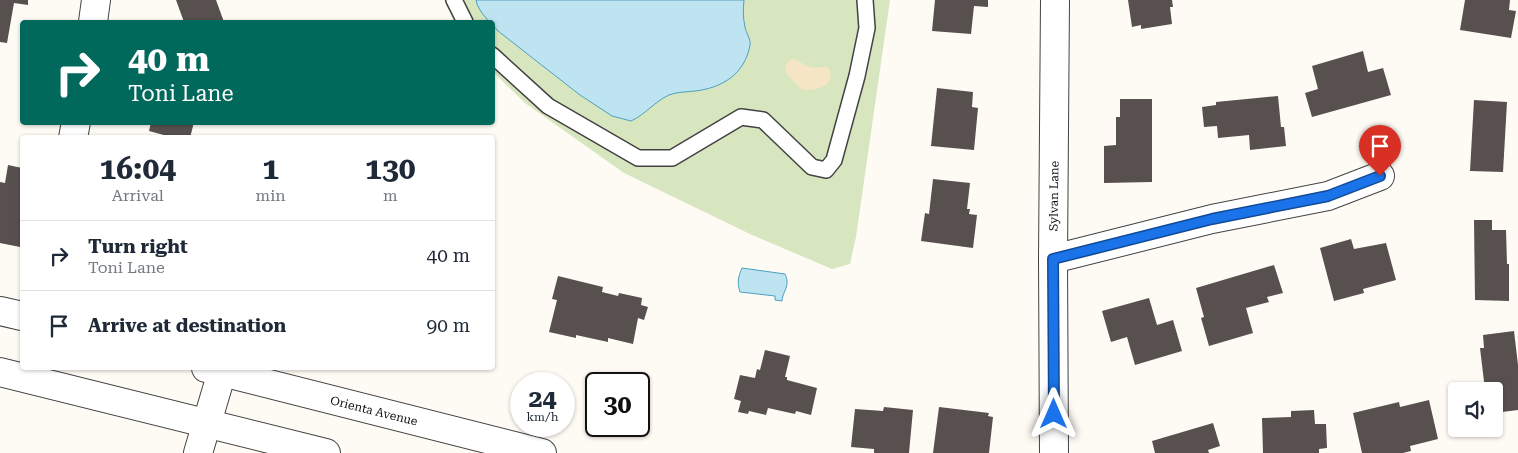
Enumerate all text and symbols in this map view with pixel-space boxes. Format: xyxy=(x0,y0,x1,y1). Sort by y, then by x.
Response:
text: 40 m xyxy=(128,39,210,80)
icon: right xyxy=(45,40,110,105)
text: Toni Lane xyxy=(128,81,234,106)
pin xyxy=(1359,125,1401,176)
icon: arrive xyxy=(1366,132,1394,160)
text: 16:04 xyxy=(99,151,176,186)
text: 1 xyxy=(262,151,279,186)
text: 130 xyxy=(365,151,415,186)
street label: Sylvan Lane xyxy=(1046,160,1062,231)
text: Arrival xyxy=(112,186,164,205)
text: min xyxy=(256,186,286,205)
text: m xyxy=(383,186,398,205)
text: Turn right xyxy=(88,235,188,258)
icon: right xyxy=(45,242,73,270)
text: 40 m xyxy=(427,244,470,267)
text: Toni Lane xyxy=(88,258,165,277)
icon: arrive xyxy=(45,312,73,340)
text: Arrive at destination xyxy=(88,314,286,337)
text: 90 m xyxy=(427,314,470,337)
speed limit sign: 30 xyxy=(585,372,650,437)
map controls xyxy=(1448,382,1503,437)
button: sound xyxy=(1448,382,1503,437)
text: 24 xyxy=(528,384,557,413)
position arrow xyxy=(1027,387,1079,439)
street label: Orienta Avenue xyxy=(329,393,420,429)
text: km/h xyxy=(526,410,559,424)

